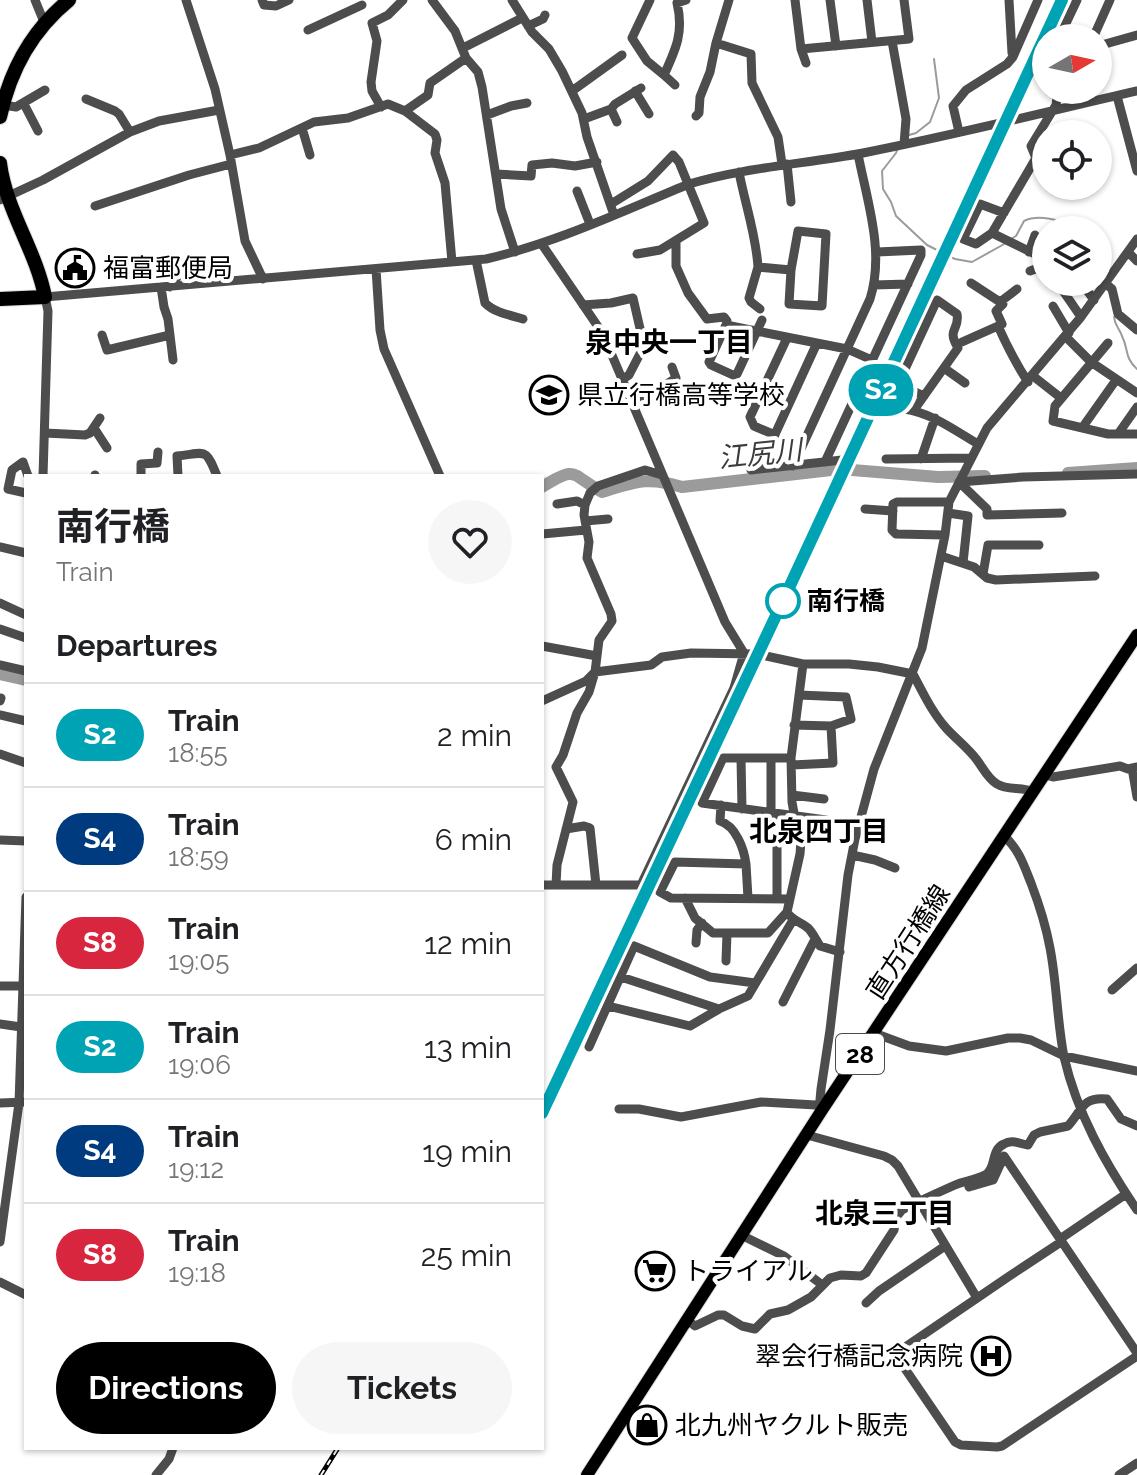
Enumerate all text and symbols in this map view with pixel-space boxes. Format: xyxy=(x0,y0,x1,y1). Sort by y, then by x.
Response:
north arrow xyxy=(1032,24,1112,104)
map controls xyxy=(1032,24,1112,296)
button: locate xyxy=(1032,120,1112,200)
button: layers xyxy=(1032,216,1112,296)
public building icon: 福富郵便局 xyxy=(54,247,96,289)
place label: 福富郵便局 xyxy=(103,253,233,283)
district label: 泉中央一丁目 xyxy=(585,326,753,359)
line badge: S2 xyxy=(845,364,917,416)
text: S2 xyxy=(865,373,897,406)
school or university icon: 県立行橋高等学校 xyxy=(528,374,570,416)
place label: 県立行橋高等学校 xyxy=(577,380,785,410)
water label: 江尻川 xyxy=(716,433,806,475)
button: heart xyxy=(428,500,512,584)
text: 南行橋 xyxy=(56,504,170,549)
text: Train xyxy=(56,557,114,587)
marker: 南行橋 xyxy=(766,584,800,618)
place label: 南行橋 xyxy=(807,586,885,616)
text: Departures xyxy=(56,628,218,663)
text: Train xyxy=(168,703,240,738)
text: S2 xyxy=(84,718,116,751)
text: 2 min xyxy=(437,718,512,753)
text: 18:55 xyxy=(168,738,228,768)
text: Train xyxy=(168,807,240,842)
district label: 北泉四丁目 xyxy=(749,815,889,848)
text: S4 xyxy=(83,822,117,855)
text: 6 min xyxy=(435,822,512,857)
text: 18:59 xyxy=(168,842,229,872)
street label: 直方行橋線 xyxy=(860,879,956,1005)
text: Train xyxy=(168,911,240,946)
text: S8 xyxy=(83,926,117,959)
text: 12 min xyxy=(424,926,512,961)
text: 19:05 xyxy=(168,946,229,976)
text: Train xyxy=(168,1015,240,1050)
text: S2 xyxy=(84,1030,116,1063)
text: 13 min xyxy=(424,1030,512,1065)
road number: 28 xyxy=(836,1034,884,1074)
text: 19:06 xyxy=(168,1050,231,1080)
text: Train xyxy=(168,1119,240,1154)
text: S4 xyxy=(83,1134,117,1167)
text: 19 min xyxy=(422,1134,512,1169)
text: 19:12 xyxy=(168,1154,224,1184)
district label: 北泉三丁目 xyxy=(815,1197,955,1230)
text: Train xyxy=(168,1223,240,1258)
text: S8 xyxy=(83,1238,117,1271)
text: 25 min xyxy=(421,1238,512,1273)
supermarket icon: トライアル xyxy=(634,1250,676,1292)
place label: トライアル xyxy=(683,1256,813,1286)
text: 19:18 xyxy=(168,1258,226,1288)
hospital icon: 翠会行橋記念病院 xyxy=(970,1335,1012,1377)
place label: 翠会行橋記念病院 xyxy=(755,1341,963,1371)
button: Directions xyxy=(56,1342,276,1434)
button: Tickets xyxy=(292,1342,512,1434)
shop icon: 北九州ヤクルト販売 xyxy=(626,1404,668,1446)
place label: 北九州ヤクルト販売 xyxy=(675,1410,908,1440)

